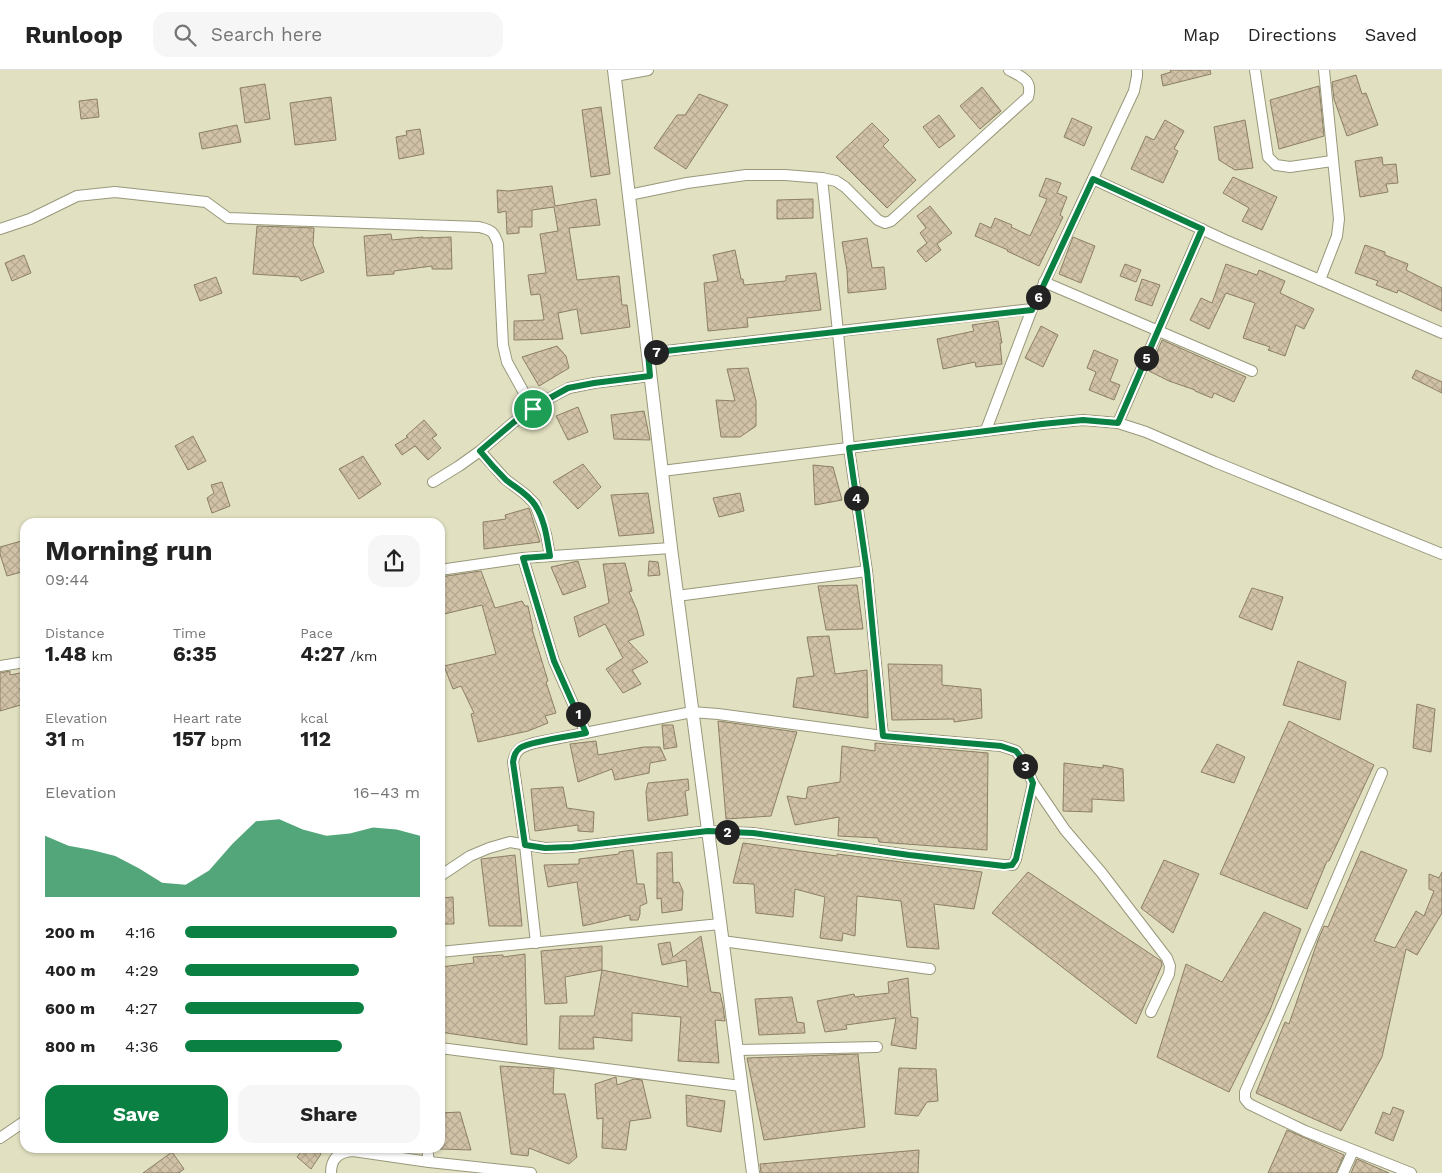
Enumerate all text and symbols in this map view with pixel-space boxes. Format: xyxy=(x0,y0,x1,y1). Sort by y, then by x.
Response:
search box xyxy=(153,12,503,57)
text: Runloop xyxy=(25,21,123,49)
icon: search xyxy=(171,21,199,49)
text: Search here xyxy=(211,23,322,46)
text: Map xyxy=(1183,24,1220,45)
text: Directions xyxy=(1248,24,1337,45)
text: Saved xyxy=(1365,24,1417,45)
pin: 6 xyxy=(1026,284,1050,310)
text: 6 xyxy=(1034,289,1043,305)
pin: 7 xyxy=(644,340,668,364)
text: 7 xyxy=(652,344,661,360)
pin: 5 xyxy=(1134,346,1158,370)
text: 5 xyxy=(1142,350,1151,366)
pin xyxy=(512,388,554,430)
icon: arrive xyxy=(519,395,547,423)
pin: 4 xyxy=(844,486,868,510)
text: 4 xyxy=(852,490,861,506)
text: Morning run xyxy=(45,534,213,567)
button: share xyxy=(368,535,420,587)
text: 09:44 xyxy=(45,570,89,589)
text: Distance xyxy=(45,625,105,641)
text: Time xyxy=(173,625,206,641)
text: Pace xyxy=(300,625,333,641)
text: 1.48 xyxy=(45,641,87,666)
text: 6:35 xyxy=(173,641,217,666)
text: 4:27 xyxy=(300,641,345,666)
text: km xyxy=(87,648,113,664)
text: /km xyxy=(345,648,377,664)
pin: 1 xyxy=(566,702,590,726)
text: 1 xyxy=(575,706,582,722)
text: Elevation xyxy=(45,710,108,726)
text: Heart rate xyxy=(173,710,242,726)
text: kcal xyxy=(300,710,328,726)
text: 31 xyxy=(45,726,67,751)
text: 157 xyxy=(173,726,206,751)
text: 112 xyxy=(300,726,331,751)
text: m xyxy=(67,733,85,749)
text: bpm xyxy=(206,733,242,749)
pin: 3 xyxy=(1012,754,1038,778)
text: 3 xyxy=(1021,758,1030,774)
text: Elevation xyxy=(45,783,116,802)
text: 16–43 m xyxy=(354,783,420,802)
pin: 2 xyxy=(714,820,740,844)
text: 2 xyxy=(723,824,732,840)
text: 200 m xyxy=(45,923,95,942)
text: 4:16 xyxy=(125,923,155,942)
text: 400 m xyxy=(45,961,96,980)
text: 4:29 xyxy=(125,961,159,980)
text: 600 m xyxy=(45,999,95,1018)
text: 4:27 xyxy=(125,999,158,1018)
text: 800 m xyxy=(45,1037,95,1056)
text: 4:36 xyxy=(125,1037,159,1056)
button: Save xyxy=(45,1085,228,1143)
button: Share xyxy=(238,1085,420,1143)

